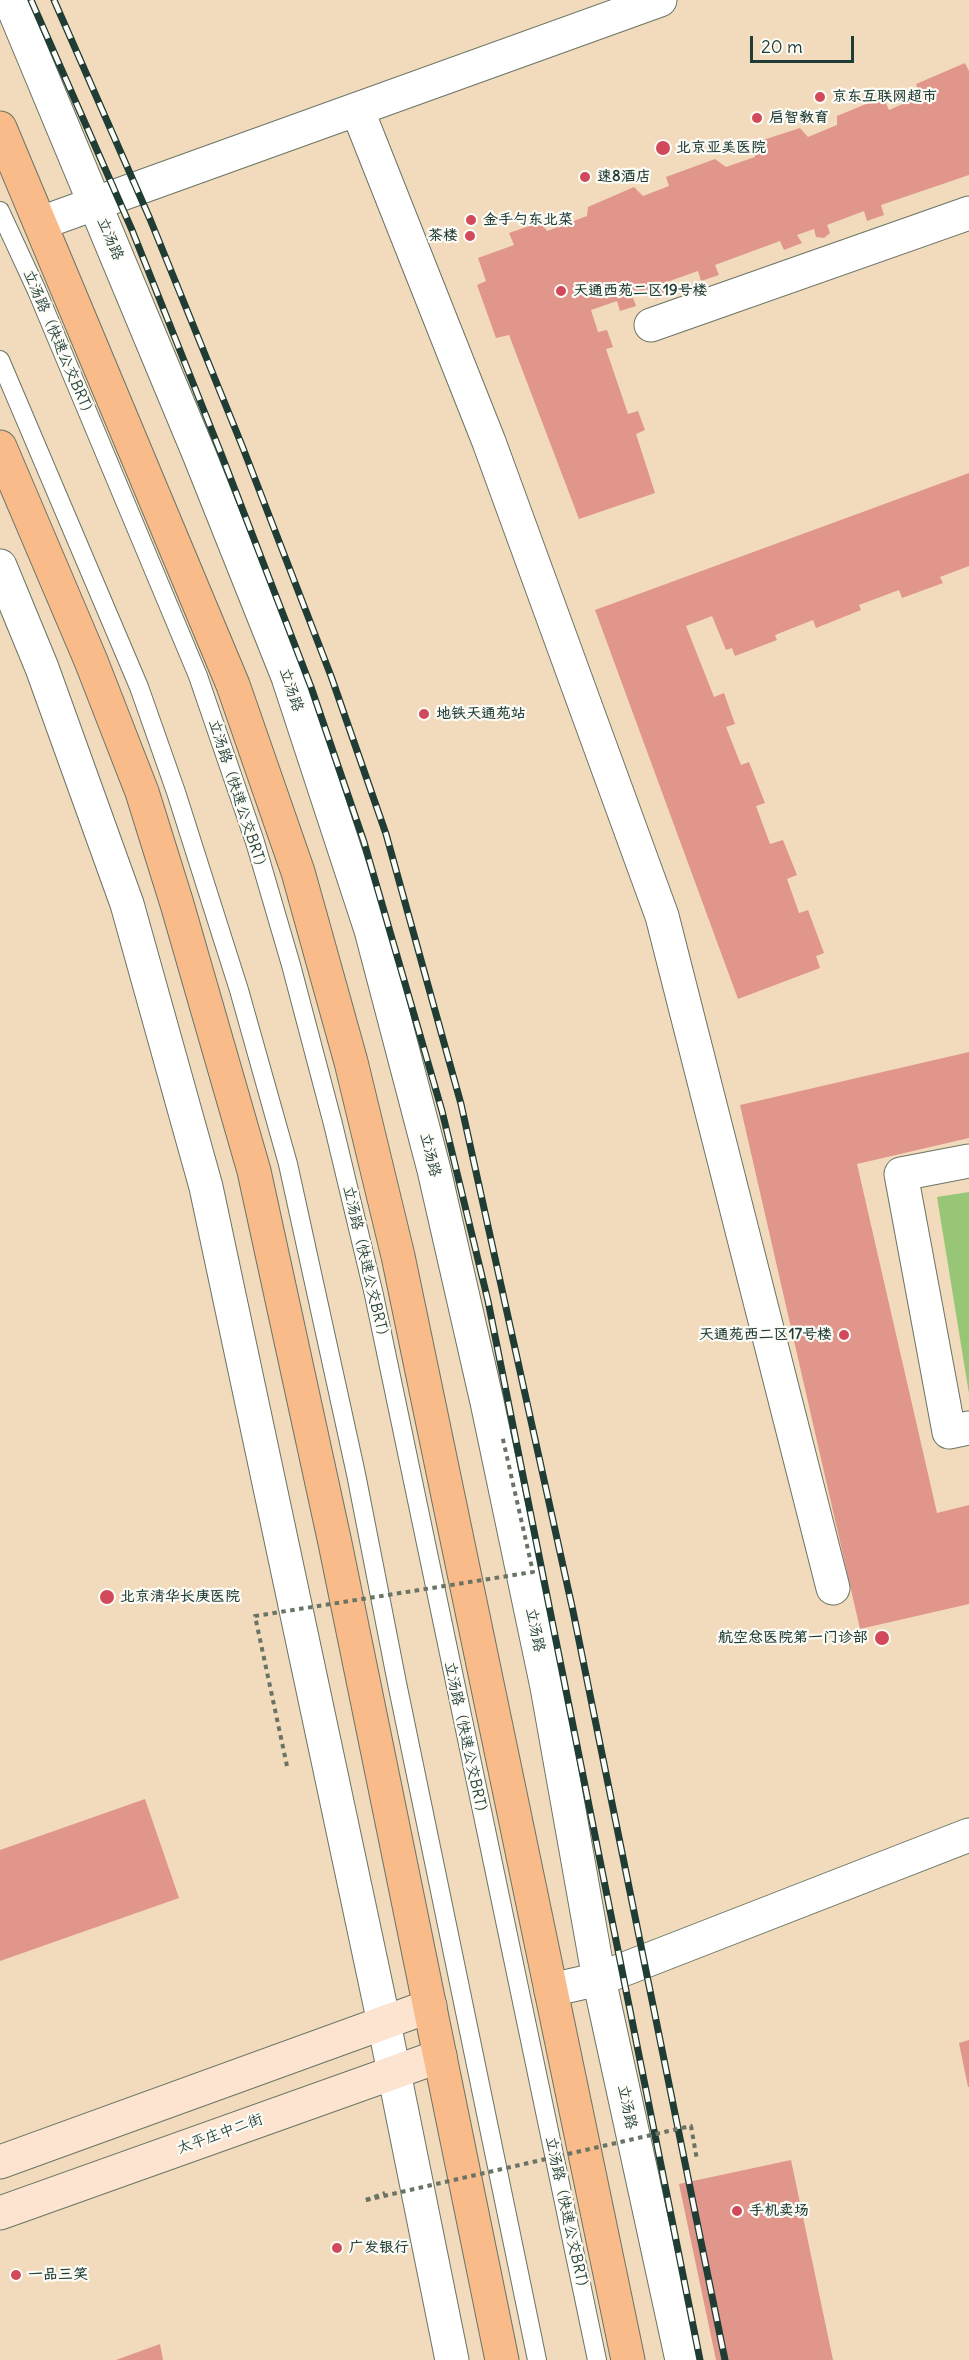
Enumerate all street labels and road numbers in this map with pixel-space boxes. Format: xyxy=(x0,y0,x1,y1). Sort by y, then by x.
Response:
street label: 立汤路 xyxy=(93,215,127,263)
street label: 立汤路（快速公交BRT） xyxy=(19,267,99,423)
street label: 立汤路 xyxy=(275,666,307,714)
street label: 立汤路（快速公交BRT） xyxy=(204,717,272,877)
street label: 立汤路 xyxy=(416,1131,444,1179)
street label: 立汤路（快速公交BRT） xyxy=(339,1184,393,1346)
street label: 立汤路 xyxy=(522,1606,548,1654)
street label: 立汤路（快速公交BRT） xyxy=(440,1660,492,1822)
street label: 立汤路 xyxy=(614,2083,640,2131)
street label: 太平庄中二街 xyxy=(175,2110,265,2158)
street label: 立汤路（快速公交BRT） xyxy=(541,2135,593,2297)

